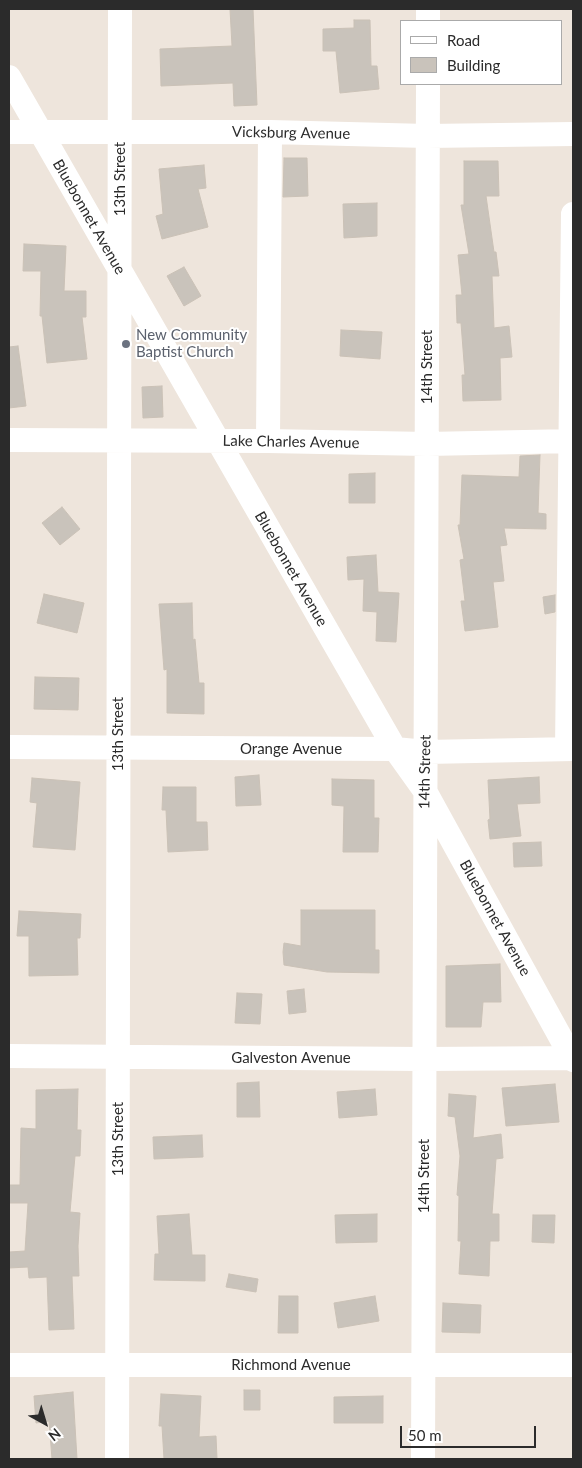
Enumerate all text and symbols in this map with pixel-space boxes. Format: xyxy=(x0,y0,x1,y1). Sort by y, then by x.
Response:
legend xyxy=(400,20,562,85)
text: Road xyxy=(447,31,480,49)
text: Building xyxy=(447,56,500,74)
street label: Vicksburg Avenue xyxy=(232,123,350,143)
street label: 13th Street xyxy=(111,142,129,216)
street label: Bluebonnet Avenue xyxy=(49,156,129,278)
place label: New Community Baptist Church xyxy=(136,326,247,361)
street label: 14th Street xyxy=(418,330,436,404)
marker: New Community Baptist Church xyxy=(120,338,132,350)
street label: Lake Charles Avenue xyxy=(222,432,360,452)
street label: Bluebonnet Avenue xyxy=(251,508,331,630)
street label: 13th Street xyxy=(109,697,127,771)
street label: 14th Street xyxy=(415,735,435,809)
street label: Orange Avenue xyxy=(240,740,342,758)
street label: Bluebonnet Avenue xyxy=(456,857,534,979)
street label: Galveston Avenue xyxy=(231,1049,351,1067)
street label: 13th Street xyxy=(109,1102,127,1176)
street label: 14th Street xyxy=(415,1139,433,1213)
street label: Richmond Avenue xyxy=(231,1356,351,1374)
north arrow xyxy=(20,1398,70,1448)
scale bar xyxy=(402,1416,538,1448)
text: N xyxy=(45,1425,64,1445)
text: 50 m xyxy=(408,1426,442,1444)

